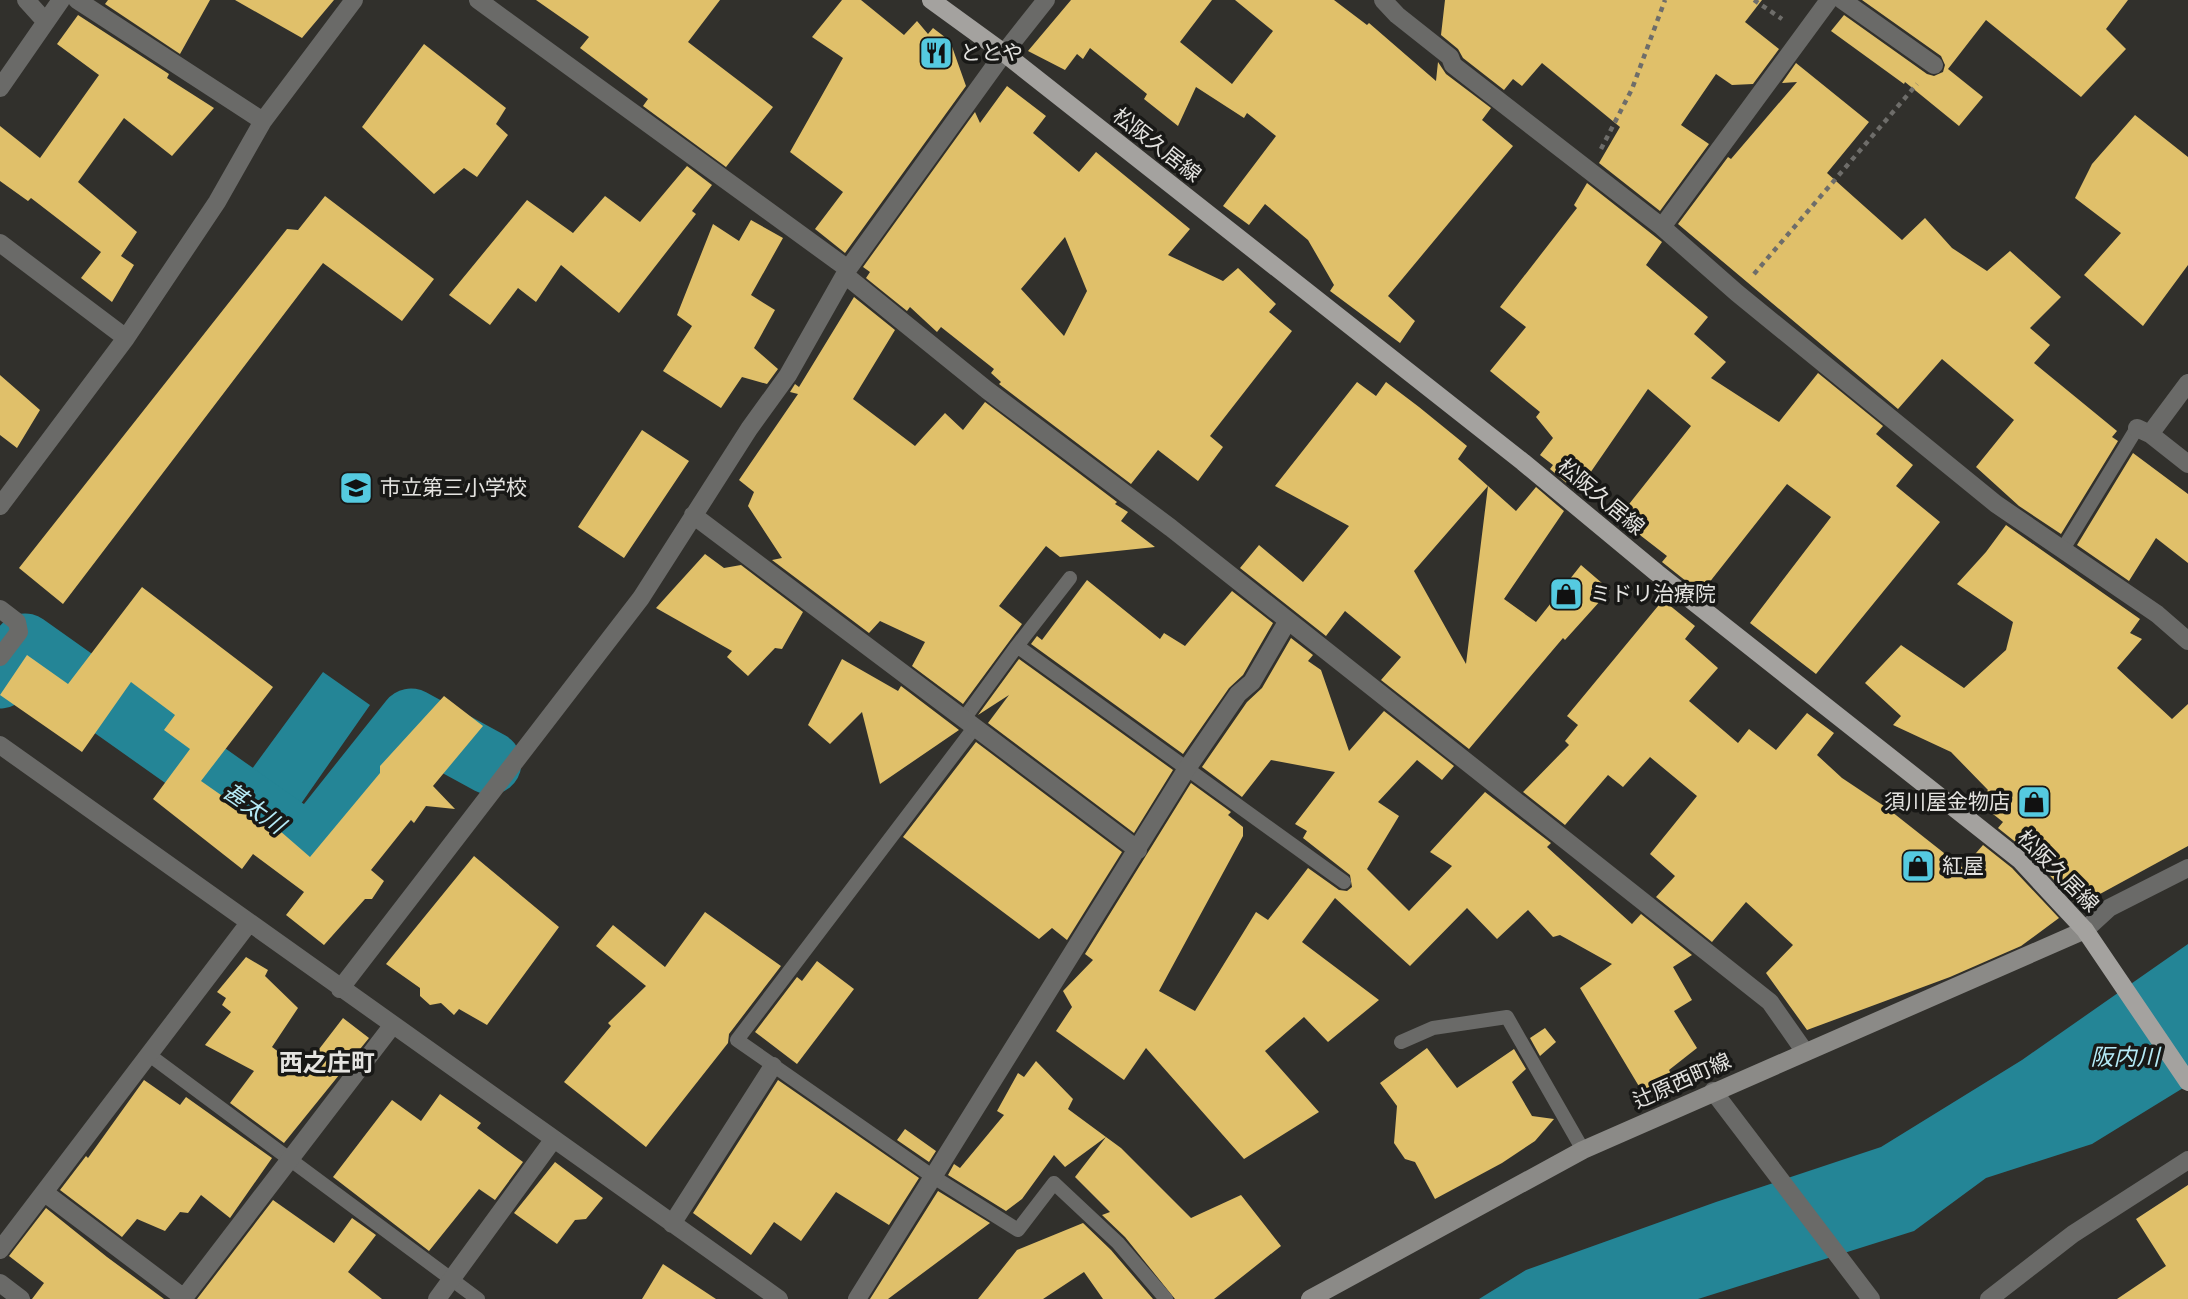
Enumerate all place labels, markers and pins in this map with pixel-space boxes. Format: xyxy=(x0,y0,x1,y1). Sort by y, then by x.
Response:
restaurant icon: ととや xyxy=(917,34,955,72)
place label: ととや xyxy=(960,40,1023,65)
school or university icon: 市立第三小学校 xyxy=(337,469,375,507)
place label: 市立第三小学校 xyxy=(380,475,527,500)
shop icon: ミドリ治療院 xyxy=(1547,575,1585,613)
place label: ミドリ治療院 xyxy=(1590,581,1716,606)
shop icon: 須川屋金物店 xyxy=(2015,783,2053,821)
place label: 須川屋金物店 xyxy=(1884,789,2010,814)
shop icon: 紅屋 xyxy=(1899,847,1937,885)
place label: 紅屋 xyxy=(1942,853,1984,878)

